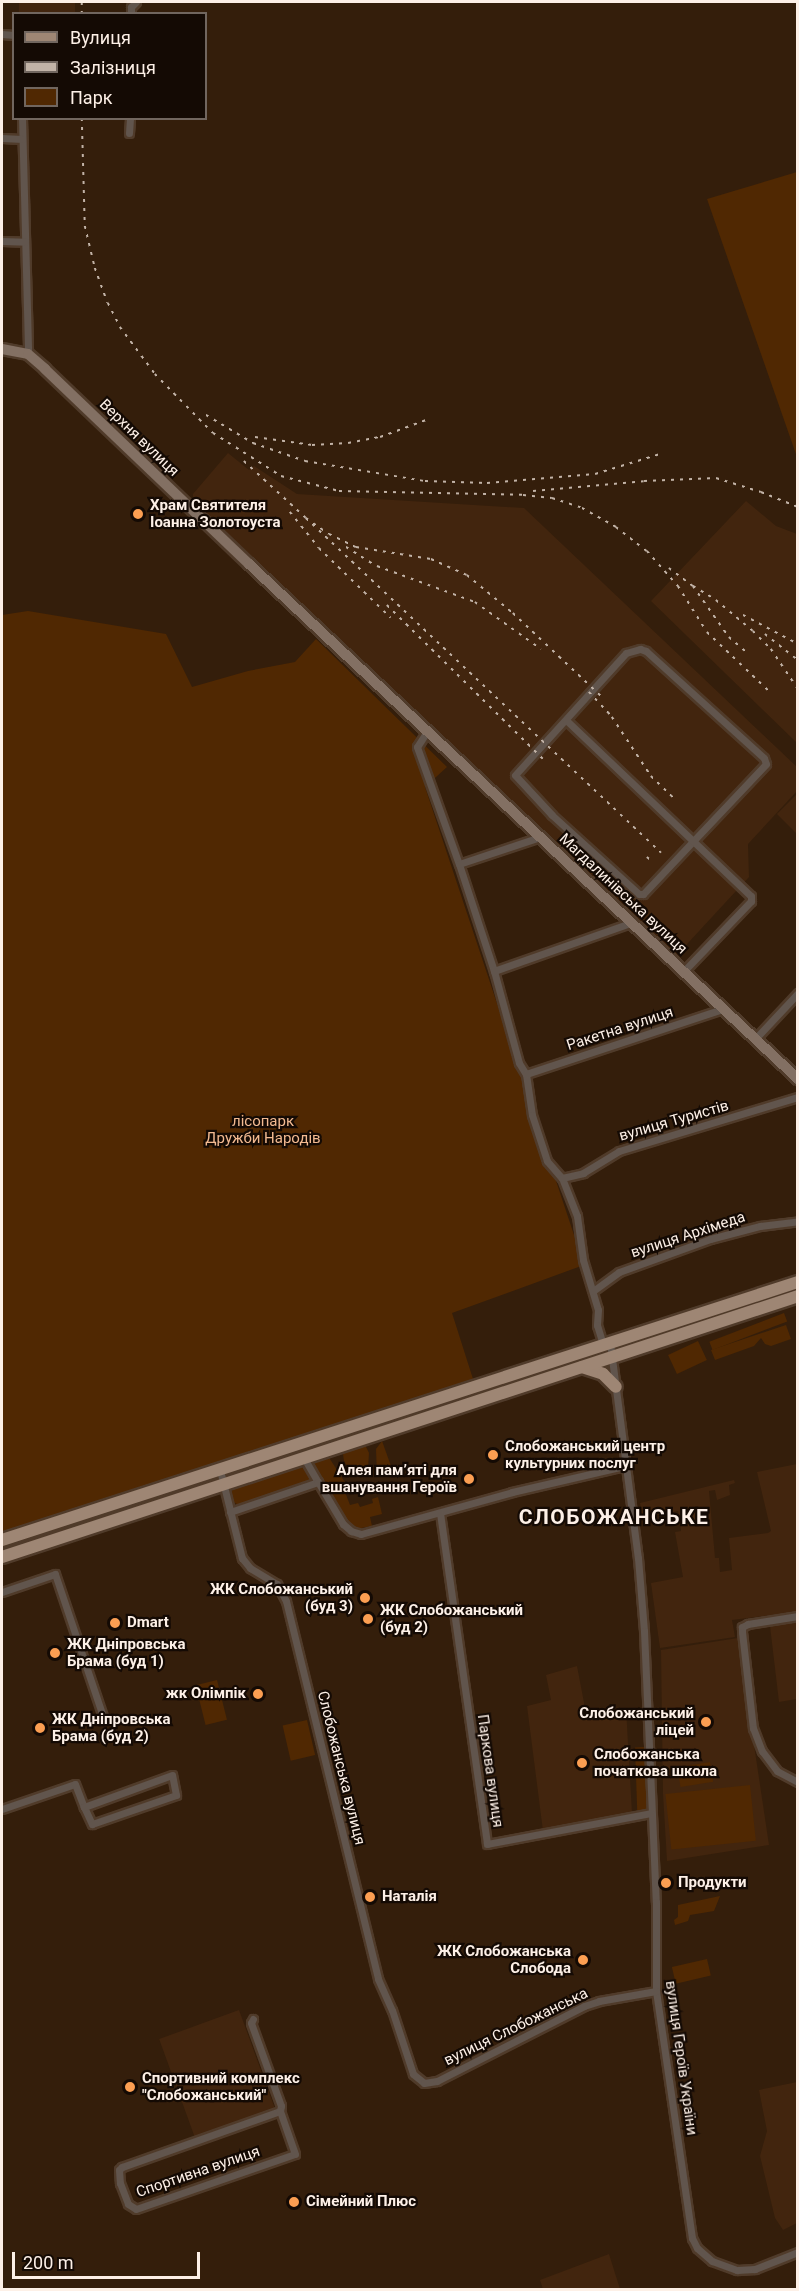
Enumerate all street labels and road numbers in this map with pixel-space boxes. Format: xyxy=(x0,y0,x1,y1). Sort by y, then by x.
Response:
street label: Верхня вулиця xyxy=(96,396,182,480)
street label: Магдалинівська вулиця xyxy=(555,830,691,958)
street label: Ракетна вулиця xyxy=(564,1003,676,1055)
street label: вулиця Туристів xyxy=(617,1097,731,1145)
street label: вулиця Архімеда xyxy=(629,1208,747,1262)
street label: Слобожанська вулиця xyxy=(313,1689,369,1847)
street label: Паркова вулиця xyxy=(473,1713,507,1829)
street label: вулиця Героїв України xyxy=(661,1980,701,2136)
street label: вулиця Слобожанська xyxy=(441,1984,591,2070)
street label: Спортивна вулиця xyxy=(134,2142,262,2202)

